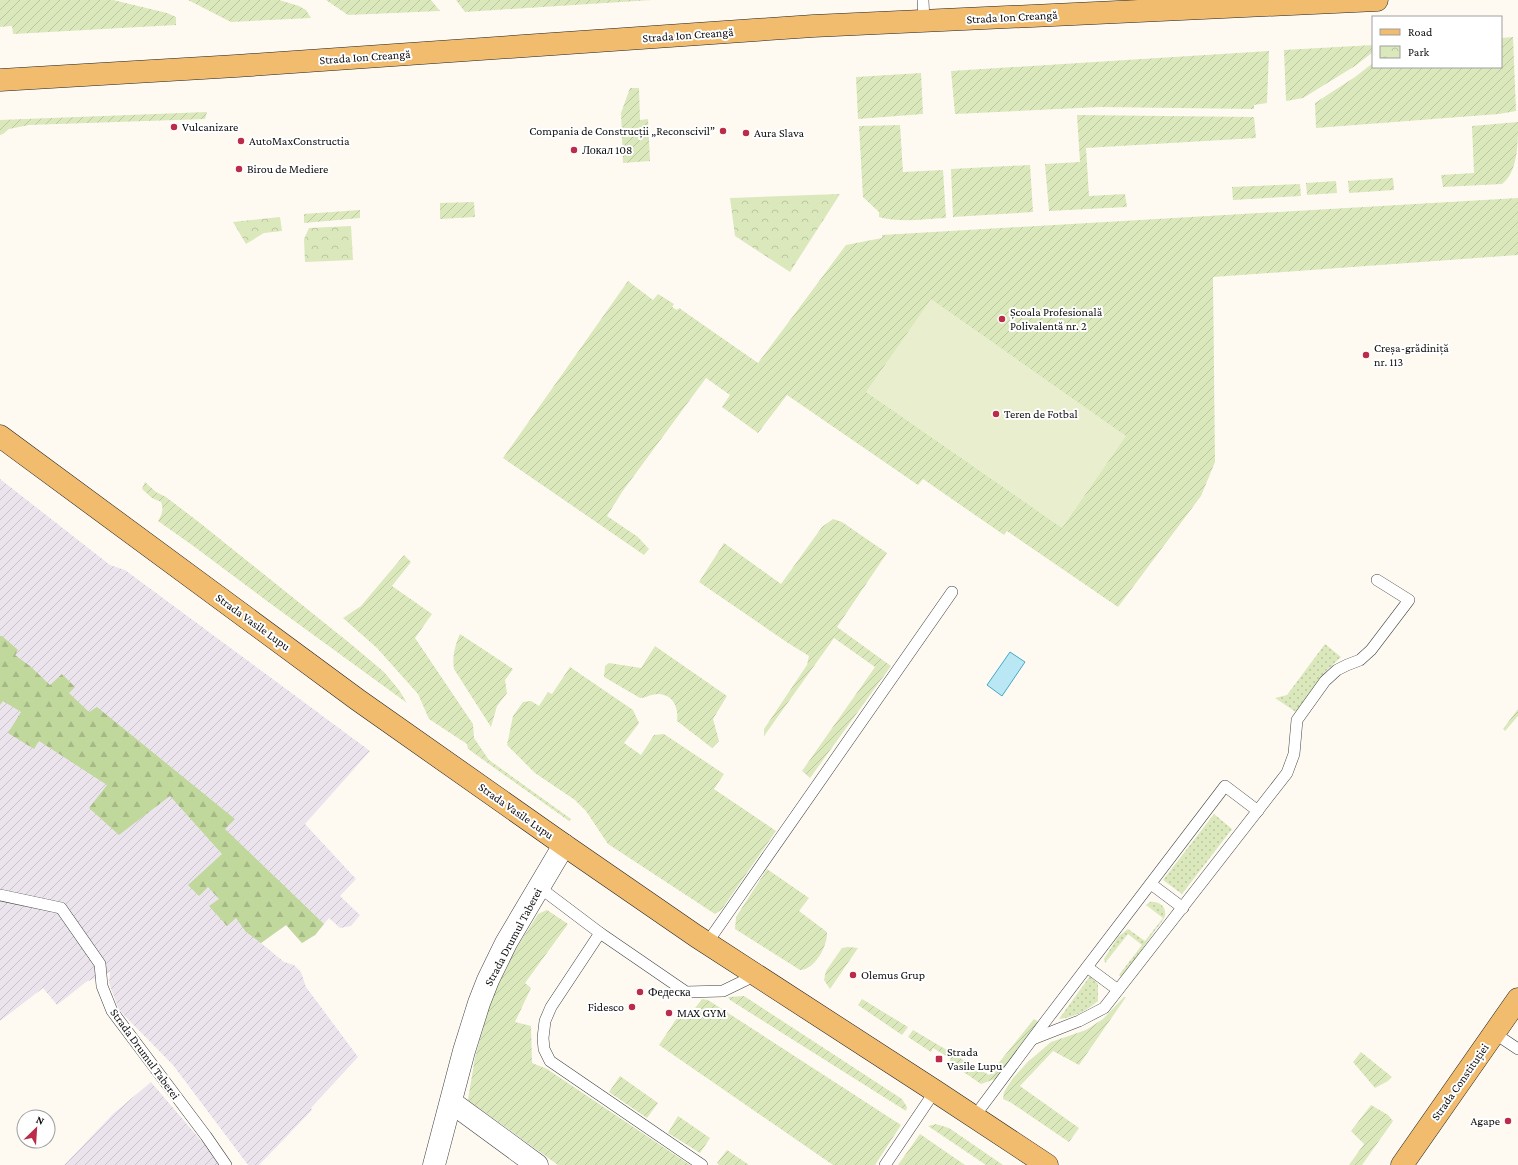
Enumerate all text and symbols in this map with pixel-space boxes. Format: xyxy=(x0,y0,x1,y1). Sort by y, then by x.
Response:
street label: Strada Ion Creangă xyxy=(966,8,1058,26)
legend xyxy=(1372,16,1502,68)
street label: Strada Ion Creangă xyxy=(642,25,734,45)
text: Road xyxy=(1408,25,1433,39)
text: Park xyxy=(1408,45,1430,59)
street label: Strada Ion Creangă xyxy=(319,47,411,67)
place label: Vulcanizare xyxy=(182,120,238,134)
marker: Vulcanizare xyxy=(169,122,179,132)
place label: Compania de Construcții „Reconscivil” xyxy=(529,124,715,139)
marker: Compania de Construcții „Reconscivil” xyxy=(718,126,728,136)
place label: Aura Slava xyxy=(754,126,805,140)
marker: Aura Slava xyxy=(741,128,751,138)
place label: AutoMaxConstructia xyxy=(249,134,350,148)
marker: AutoMaxConstructia xyxy=(236,136,246,146)
place label: Локал 108 xyxy=(582,143,632,157)
marker: Локал 108 xyxy=(569,145,579,155)
place label: Birou de Mediere xyxy=(247,162,328,176)
marker: Birou de Mediere xyxy=(234,164,244,174)
place label: Școala Profesională Polivalentă nr. 2 xyxy=(1010,305,1103,333)
marker: Școala Profesională Polivalentă nr. 2 xyxy=(997,314,1007,324)
place label: Creșa-grădiniță nr. 113 xyxy=(1374,341,1449,369)
marker: Creșa-grădiniță nr. 113 xyxy=(1361,350,1371,360)
place label: Teren de Fotbal xyxy=(1004,407,1078,421)
marker: Teren de Fotbal xyxy=(991,409,1001,419)
street label: Strada Vasile Lupu xyxy=(213,590,293,654)
street label: Strada Vasile Lupu xyxy=(476,780,557,843)
street label: Strada Drumul Taberei xyxy=(481,886,545,988)
place label: Olemus Grup xyxy=(861,968,925,982)
marker: Olemus Grup xyxy=(848,970,858,980)
place label: Федеска xyxy=(648,985,691,999)
marker: Федеска xyxy=(635,987,645,997)
place label: Fidesco xyxy=(588,1000,624,1014)
marker: Fidesco xyxy=(627,1002,637,1012)
street label: Strada Drumul Taberei xyxy=(107,1006,183,1102)
place label: MAX GYM xyxy=(677,1006,726,1020)
marker: MAX GYM xyxy=(664,1008,674,1018)
street label: Strada Constituției xyxy=(1428,1041,1492,1124)
place label: Strada Vasile Lupu xyxy=(947,1045,1003,1073)
marker: Strada Vasile Lupu xyxy=(934,1054,944,1064)
north arrow xyxy=(16,1109,56,1149)
text: N xyxy=(34,1113,47,1127)
place label: Agape xyxy=(1470,1114,1500,1128)
marker: Agape xyxy=(1503,1116,1513,1126)

